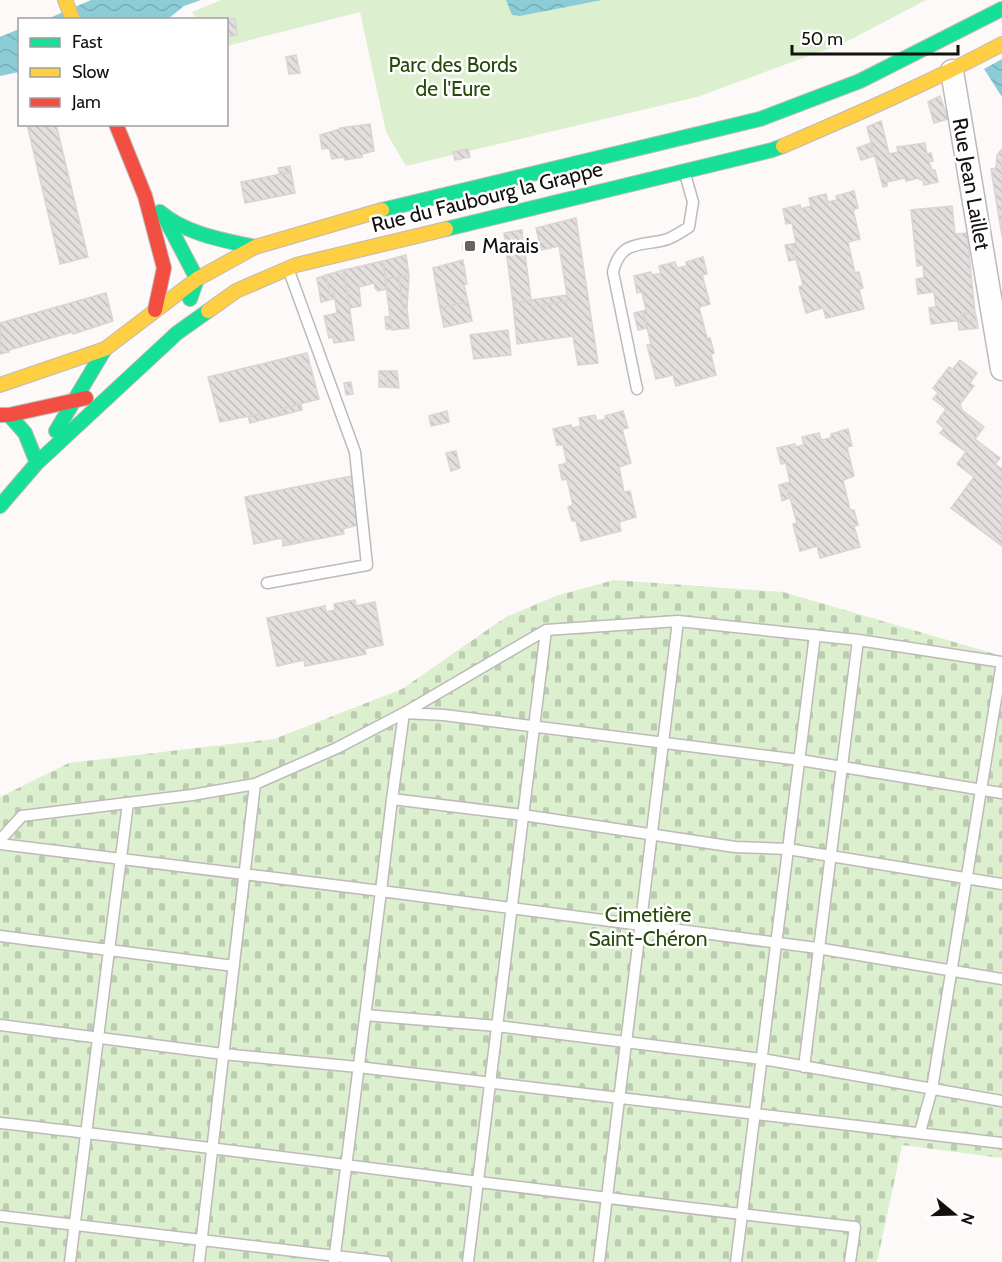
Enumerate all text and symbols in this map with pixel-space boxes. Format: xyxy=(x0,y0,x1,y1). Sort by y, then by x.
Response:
legend xyxy=(18,18,228,126)
scale bar xyxy=(792,18,958,56)
text: 50 m xyxy=(801,28,843,50)
text: Fast xyxy=(72,31,103,53)
park label: Parc des Bords de l'Eure xyxy=(388,52,518,101)
text: Slow xyxy=(72,61,109,83)
text: Jam xyxy=(71,91,101,113)
street label: Rue Jean Laillet xyxy=(948,116,995,252)
street label: Rue du Faubourg la Grappe xyxy=(369,156,605,237)
place label: Marais xyxy=(482,233,539,258)
marker: Marais xyxy=(463,239,477,253)
park label: Cimetière Saint-Chéron xyxy=(588,902,708,951)
north arrow xyxy=(924,1184,984,1244)
text: N xyxy=(957,1210,979,1227)

